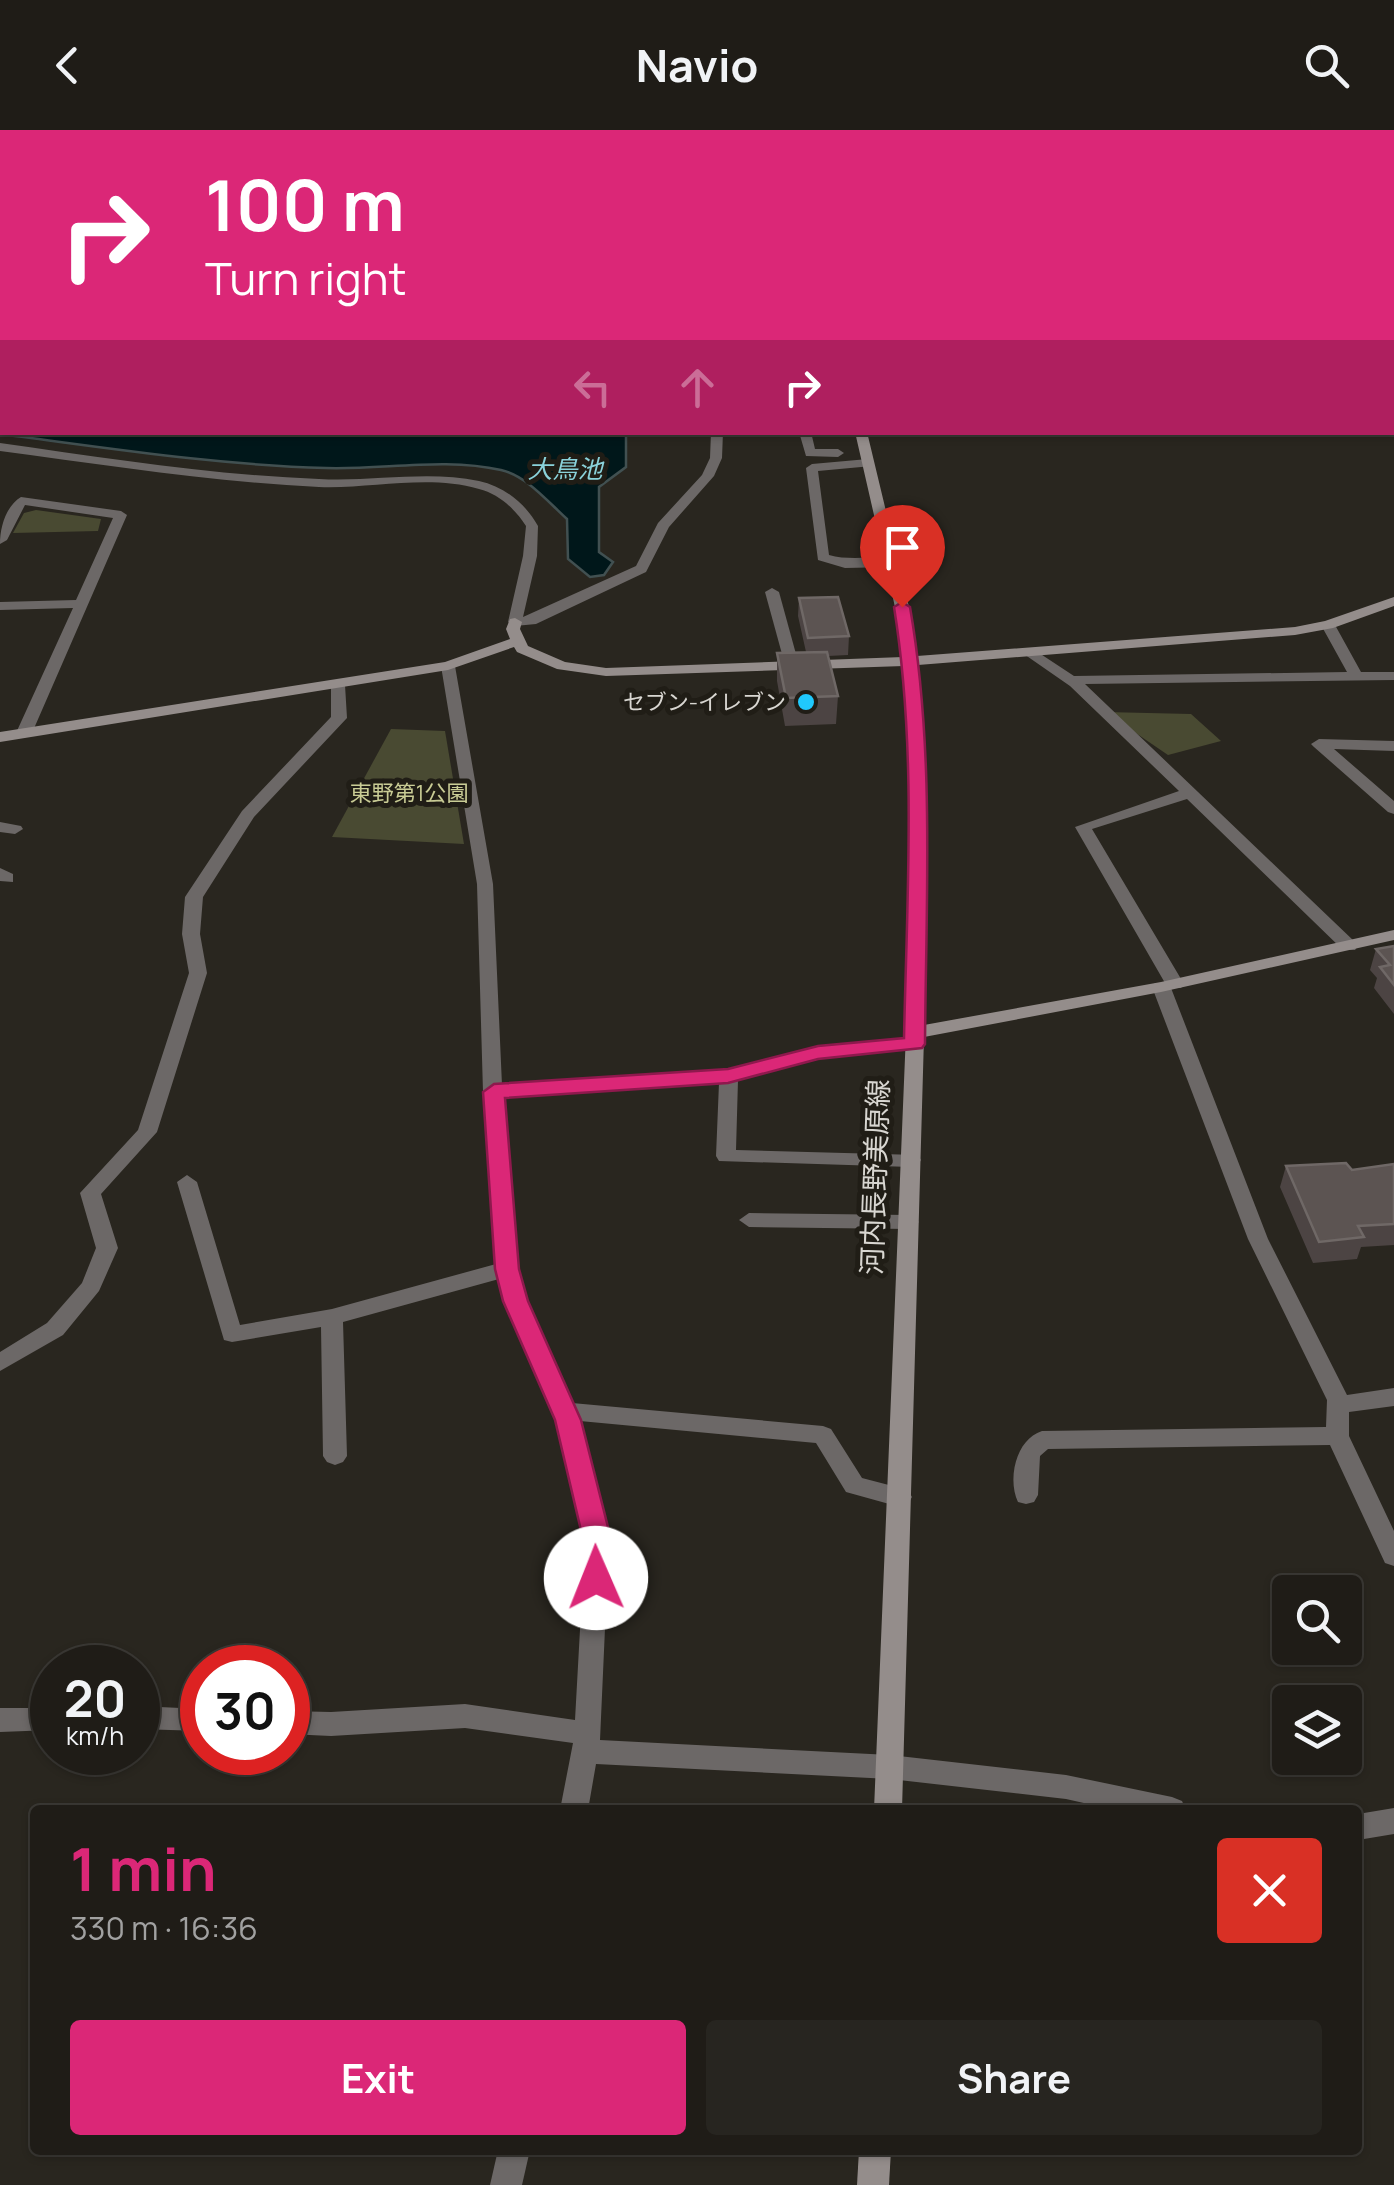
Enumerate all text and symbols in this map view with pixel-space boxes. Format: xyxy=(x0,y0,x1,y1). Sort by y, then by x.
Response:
text: Navio xyxy=(636,34,758,96)
icon: back xyxy=(40,38,95,93)
icon: search xyxy=(1299,38,1354,93)
text: 100 m xyxy=(205,156,405,252)
icon: right xyxy=(40,170,170,300)
text: Turn right xyxy=(205,247,406,309)
icon: left xyxy=(565,360,620,415)
icon: ahead xyxy=(670,360,725,415)
icon: right xyxy=(775,360,830,415)
water label: 大鳥池 xyxy=(527,451,605,486)
pin xyxy=(860,505,945,608)
icon: arrive xyxy=(875,520,930,575)
place label: セブン-イレブン xyxy=(623,687,786,717)
marker: セブン-イレブン xyxy=(795,691,817,713)
park label: 東野第1公園 xyxy=(350,778,468,808)
street label: 河内長野美原線 xyxy=(852,1078,896,1276)
position arrow xyxy=(544,1526,648,1630)
map controls xyxy=(1272,1575,1362,1775)
button: search xyxy=(1272,1575,1362,1665)
speed limit sign: 30 xyxy=(180,1645,310,1775)
text: 20 xyxy=(64,1664,126,1732)
button: layers xyxy=(1272,1685,1362,1775)
text: km/h xyxy=(66,1718,124,1753)
text: 1 min xyxy=(70,1827,217,1909)
button: close xyxy=(1217,1838,1322,1943)
text: 330 m · 16:36 xyxy=(70,1906,258,1950)
button: Exit xyxy=(70,2020,686,2135)
button: Share xyxy=(706,2020,1322,2135)

